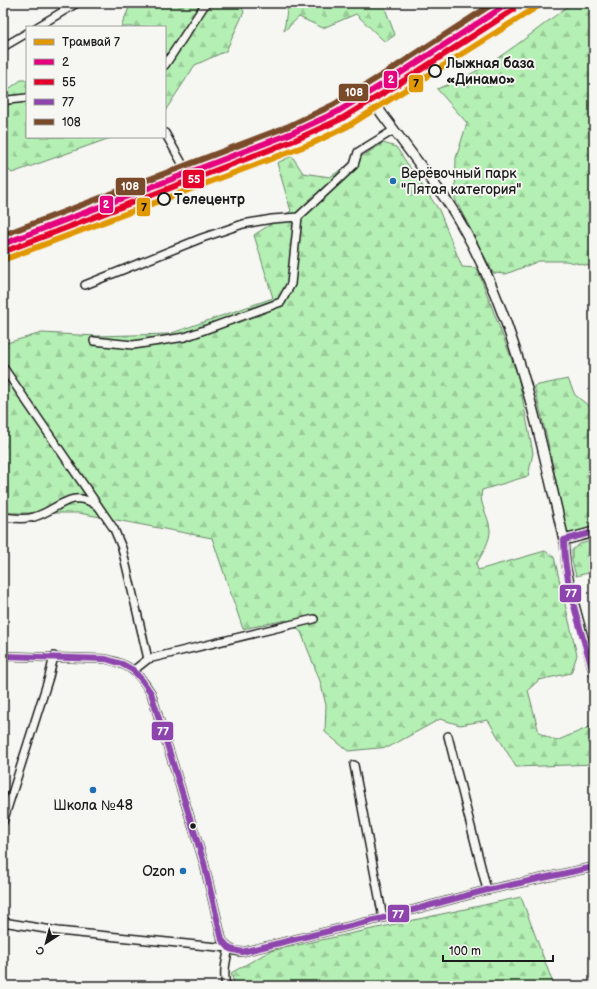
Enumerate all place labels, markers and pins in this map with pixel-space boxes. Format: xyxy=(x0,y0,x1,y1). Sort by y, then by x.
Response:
place label: Лыжная база «Динамо» xyxy=(445,55,535,88)
marker: Лыжная база «Динамо» xyxy=(428,64,442,78)
place label: Верёвочный парк "Пятая категория" xyxy=(401,165,521,198)
marker: Верёвочный парк "Пятая категория" xyxy=(388,176,398,186)
place label: Телецентр xyxy=(174,191,246,208)
marker: Телецентр xyxy=(157,192,171,206)
marker: Школа №48 xyxy=(88,785,98,795)
place label: Школа №48 xyxy=(53,797,133,814)
unlabelled marker xyxy=(188,821,198,831)
place label: Ozon xyxy=(142,863,175,880)
marker: Ozon xyxy=(178,866,188,876)

